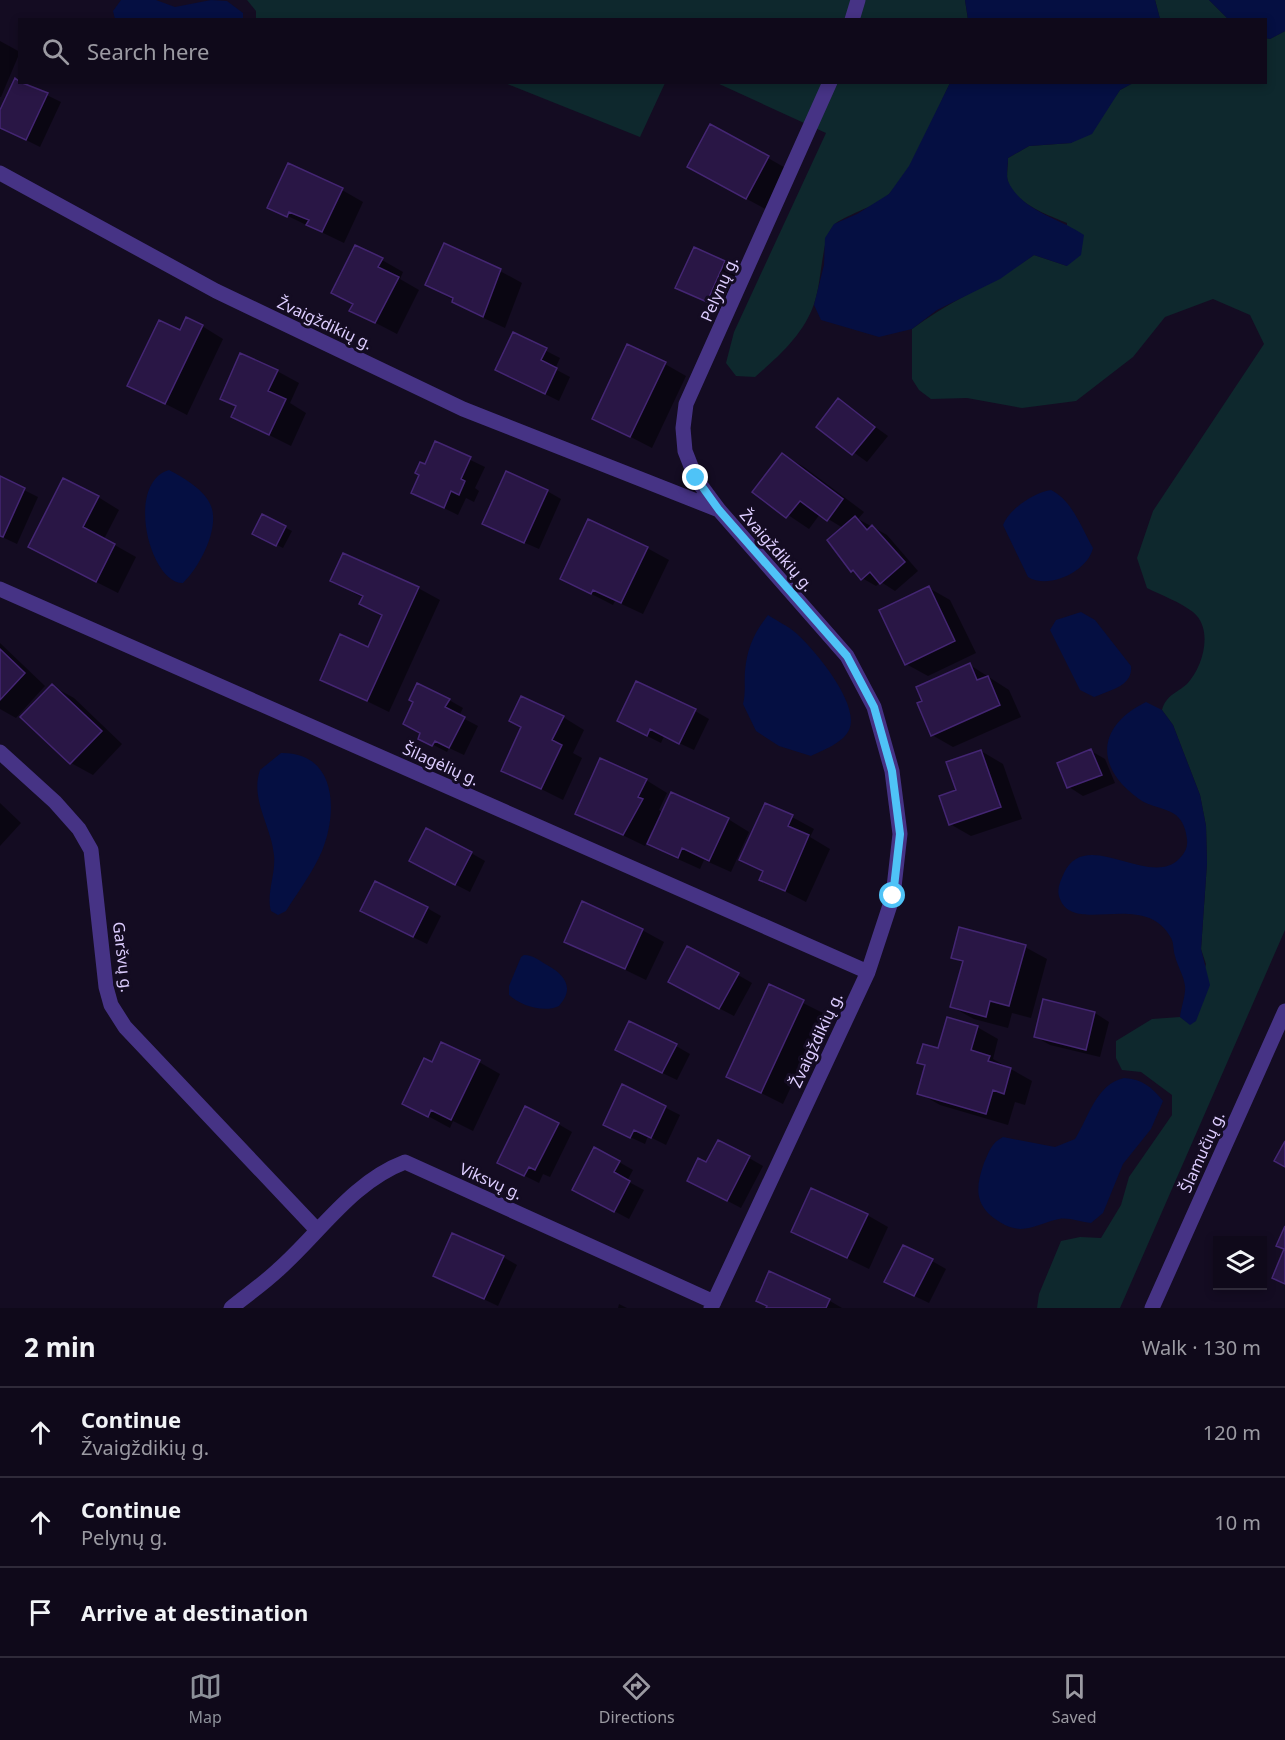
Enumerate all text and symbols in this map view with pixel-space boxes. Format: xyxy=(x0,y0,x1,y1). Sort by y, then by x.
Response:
search box xyxy=(18,18,1267,84)
icon: search xyxy=(39,35,72,68)
text: Search here xyxy=(87,36,209,66)
street label: Pelynų g. xyxy=(695,253,743,325)
street label: Žvaigždikių g. xyxy=(274,291,376,355)
route end xyxy=(682,464,708,490)
street label: Žvaigždikių g. xyxy=(735,504,819,596)
street label: Šilagėlių g. xyxy=(399,737,483,791)
route start xyxy=(879,882,905,908)
street label: Garšvų g. xyxy=(108,920,138,994)
street label: Žvaigždikių g. xyxy=(784,989,848,1091)
street label: Šlamučių g. xyxy=(1174,1108,1230,1196)
street label: Viksvų g. xyxy=(456,1157,526,1205)
map controls xyxy=(1213,1236,1267,1290)
button: layers xyxy=(1213,1236,1267,1290)
text: 2 min xyxy=(24,1329,96,1365)
text: Walk · 130 m xyxy=(1142,1334,1261,1361)
text: Continue xyxy=(81,1404,181,1434)
icon: ahead xyxy=(24,1416,57,1449)
text: 120 m xyxy=(1203,1419,1261,1446)
text: Žvaigždikių g. xyxy=(81,1434,209,1461)
text: Continue xyxy=(81,1494,181,1524)
icon: ahead xyxy=(24,1506,57,1539)
text: 10 m xyxy=(1214,1509,1261,1536)
text: Pelynų g. xyxy=(81,1524,167,1551)
icon: arrive xyxy=(24,1596,57,1629)
text: Arrive at destination xyxy=(81,1597,308,1627)
tab: Map xyxy=(188,1670,222,1728)
tab: Directions xyxy=(599,1670,675,1728)
tab: Saved xyxy=(1052,1670,1096,1728)

